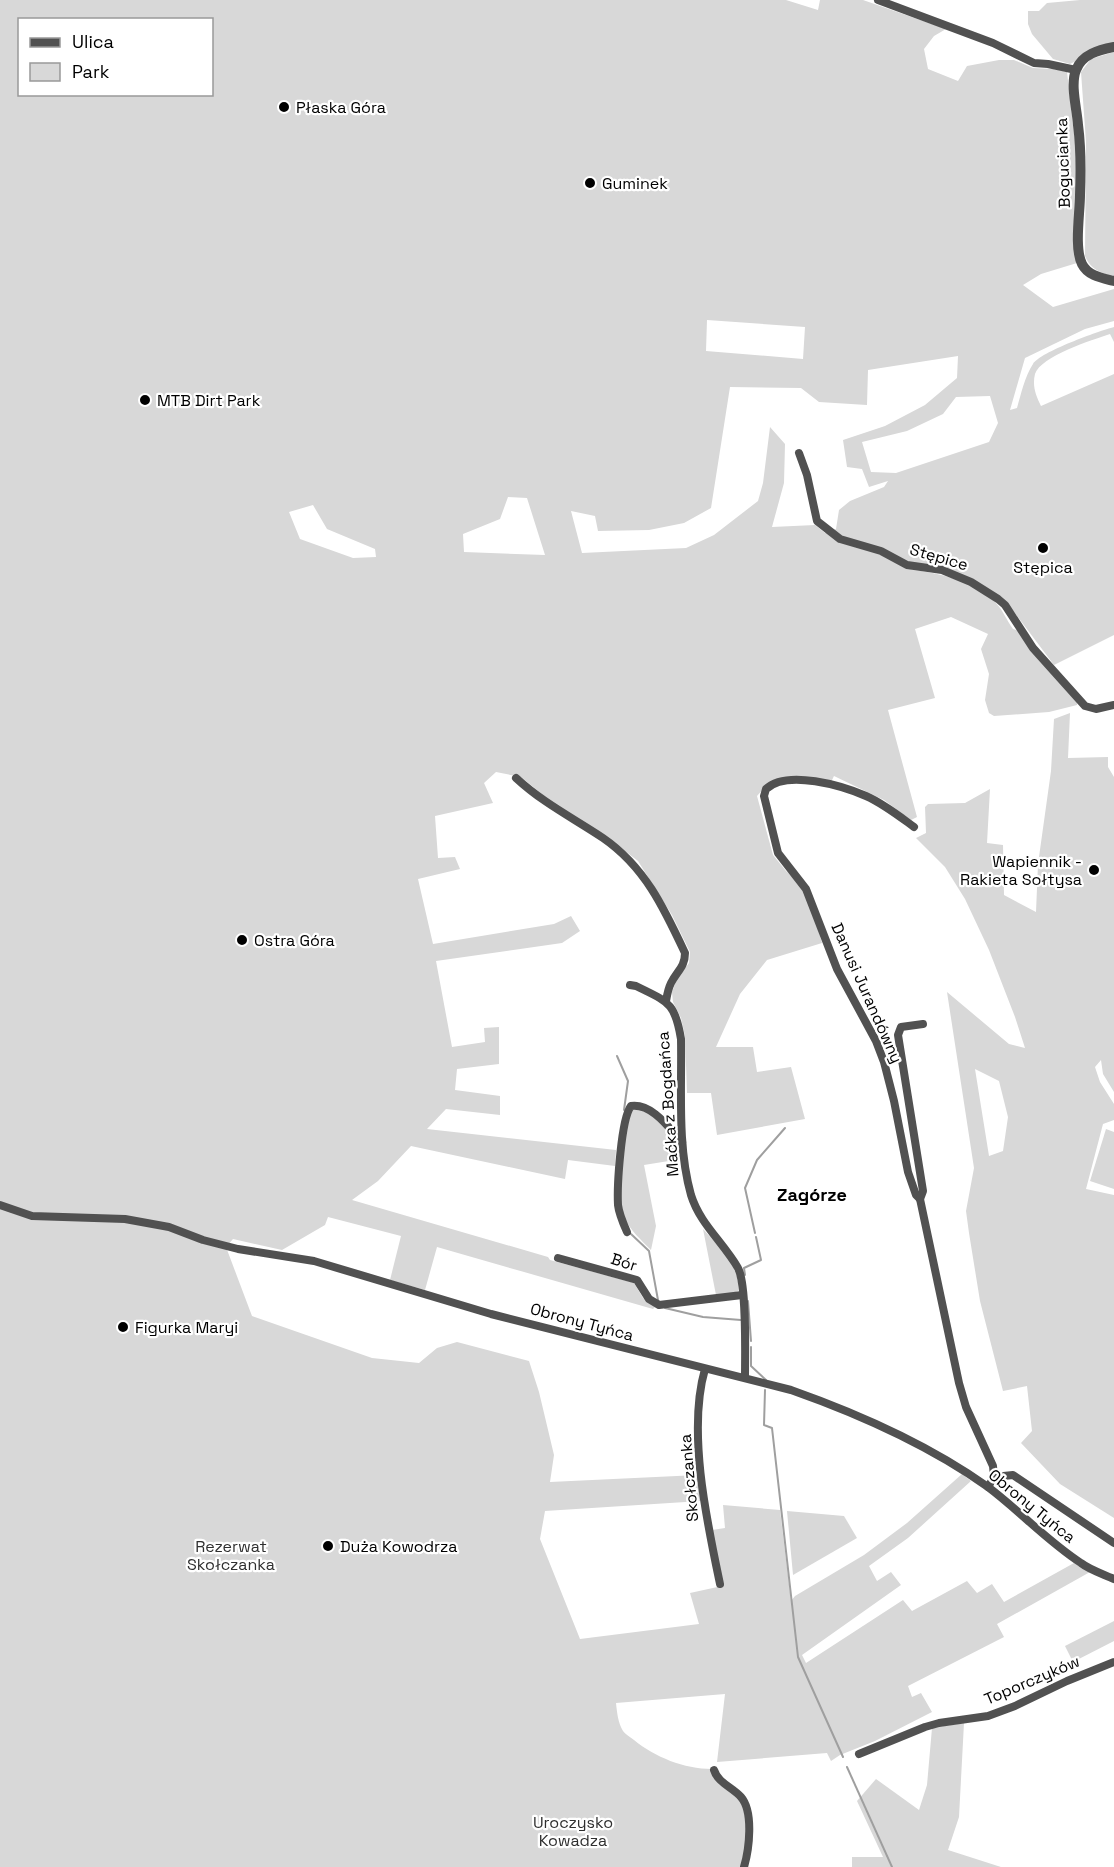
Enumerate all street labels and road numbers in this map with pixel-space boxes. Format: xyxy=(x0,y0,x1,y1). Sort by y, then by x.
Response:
street label: Bogucianka xyxy=(1051,117,1075,209)
street label: Stępice xyxy=(907,539,971,575)
street label: Danusi Jurandówny xyxy=(827,919,907,1067)
street label: Maćka z Bogdańca xyxy=(652,1031,684,1177)
street label: Bór xyxy=(608,1248,640,1276)
street label: Obrony Tyńca xyxy=(528,1298,636,1346)
street label: Skołczanka xyxy=(675,1433,703,1523)
street label: Obrony Tyńca xyxy=(984,1464,1080,1548)
street label: Toporczyków xyxy=(981,1650,1083,1710)

